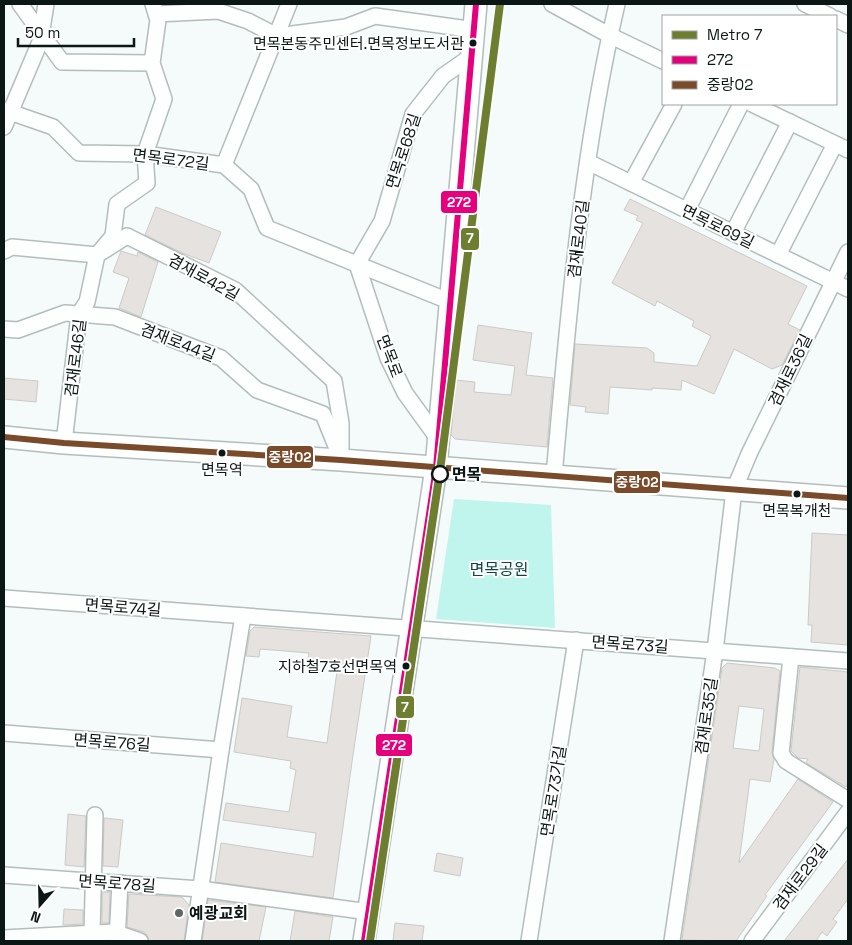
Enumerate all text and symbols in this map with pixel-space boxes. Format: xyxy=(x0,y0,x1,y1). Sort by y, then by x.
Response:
scale bar xyxy=(18,15,134,47)
legend xyxy=(662,15,837,105)
text: 50 m xyxy=(25,23,60,42)
text: Metro 7 xyxy=(707,25,762,44)
place label: 면목본동주민센터.면목정보도서관 xyxy=(253,34,464,53)
marker: 면목본동주민센터.면목정보도서관 xyxy=(468,38,478,48)
text: 272 xyxy=(707,50,733,69)
text: 중랑02 xyxy=(707,75,753,94)
street label: 면목로68길 xyxy=(381,111,426,192)
street label: 면목로72길 xyxy=(131,144,211,175)
line badge: 272 xyxy=(440,190,478,214)
text: 272 xyxy=(447,193,471,211)
street label: 겸재로40길 xyxy=(563,199,594,280)
street label: 면목로69길 xyxy=(678,200,758,253)
line badge: 7 xyxy=(460,227,480,251)
text: 7 xyxy=(466,229,474,247)
street label: 겸재로42길 xyxy=(164,249,243,306)
street label: 겸재로46길 xyxy=(60,318,91,398)
street label: 겸재로44길 xyxy=(137,319,218,366)
street label: 겸재로36길 xyxy=(764,330,817,410)
street label: 면목로 xyxy=(372,332,407,381)
line badge: 중랑02 xyxy=(266,445,314,469)
marker: 면목역 xyxy=(217,448,227,458)
text: 중랑02 xyxy=(268,448,312,466)
place label: 면목역 xyxy=(201,460,243,479)
place label: 면목 xyxy=(452,464,481,485)
marker: 면목 xyxy=(431,465,449,483)
line badge: 중랑02 xyxy=(613,470,661,494)
text: 중랑02 xyxy=(615,473,659,491)
marker: 면목복개천 xyxy=(792,489,802,499)
place label: 면목복개천 xyxy=(762,501,832,520)
park label: 면목공원 xyxy=(470,559,528,580)
street label: 면목로74길 xyxy=(84,594,162,621)
street label: 면목로73길 xyxy=(591,631,669,658)
place label: 지하철7호선면목역 xyxy=(278,657,397,676)
marker: 지하철7호선면목역 xyxy=(401,661,411,671)
street label: 겸재로35길 xyxy=(691,676,722,756)
line badge: 7 xyxy=(395,695,415,719)
text: 7 xyxy=(401,698,409,716)
street label: 면목로76길 xyxy=(73,729,151,756)
line badge: 272 xyxy=(375,733,413,757)
text: 272 xyxy=(382,736,406,754)
street label: 면목로73가길 xyxy=(536,744,571,838)
street label: 겸재로29길 xyxy=(768,840,832,915)
street label: 면목로78길 xyxy=(77,870,157,897)
north arrow xyxy=(15,880,65,930)
place label: 예광교회 xyxy=(189,903,248,924)
text: N xyxy=(28,907,43,927)
marker: 예광교회 xyxy=(173,907,185,919)

